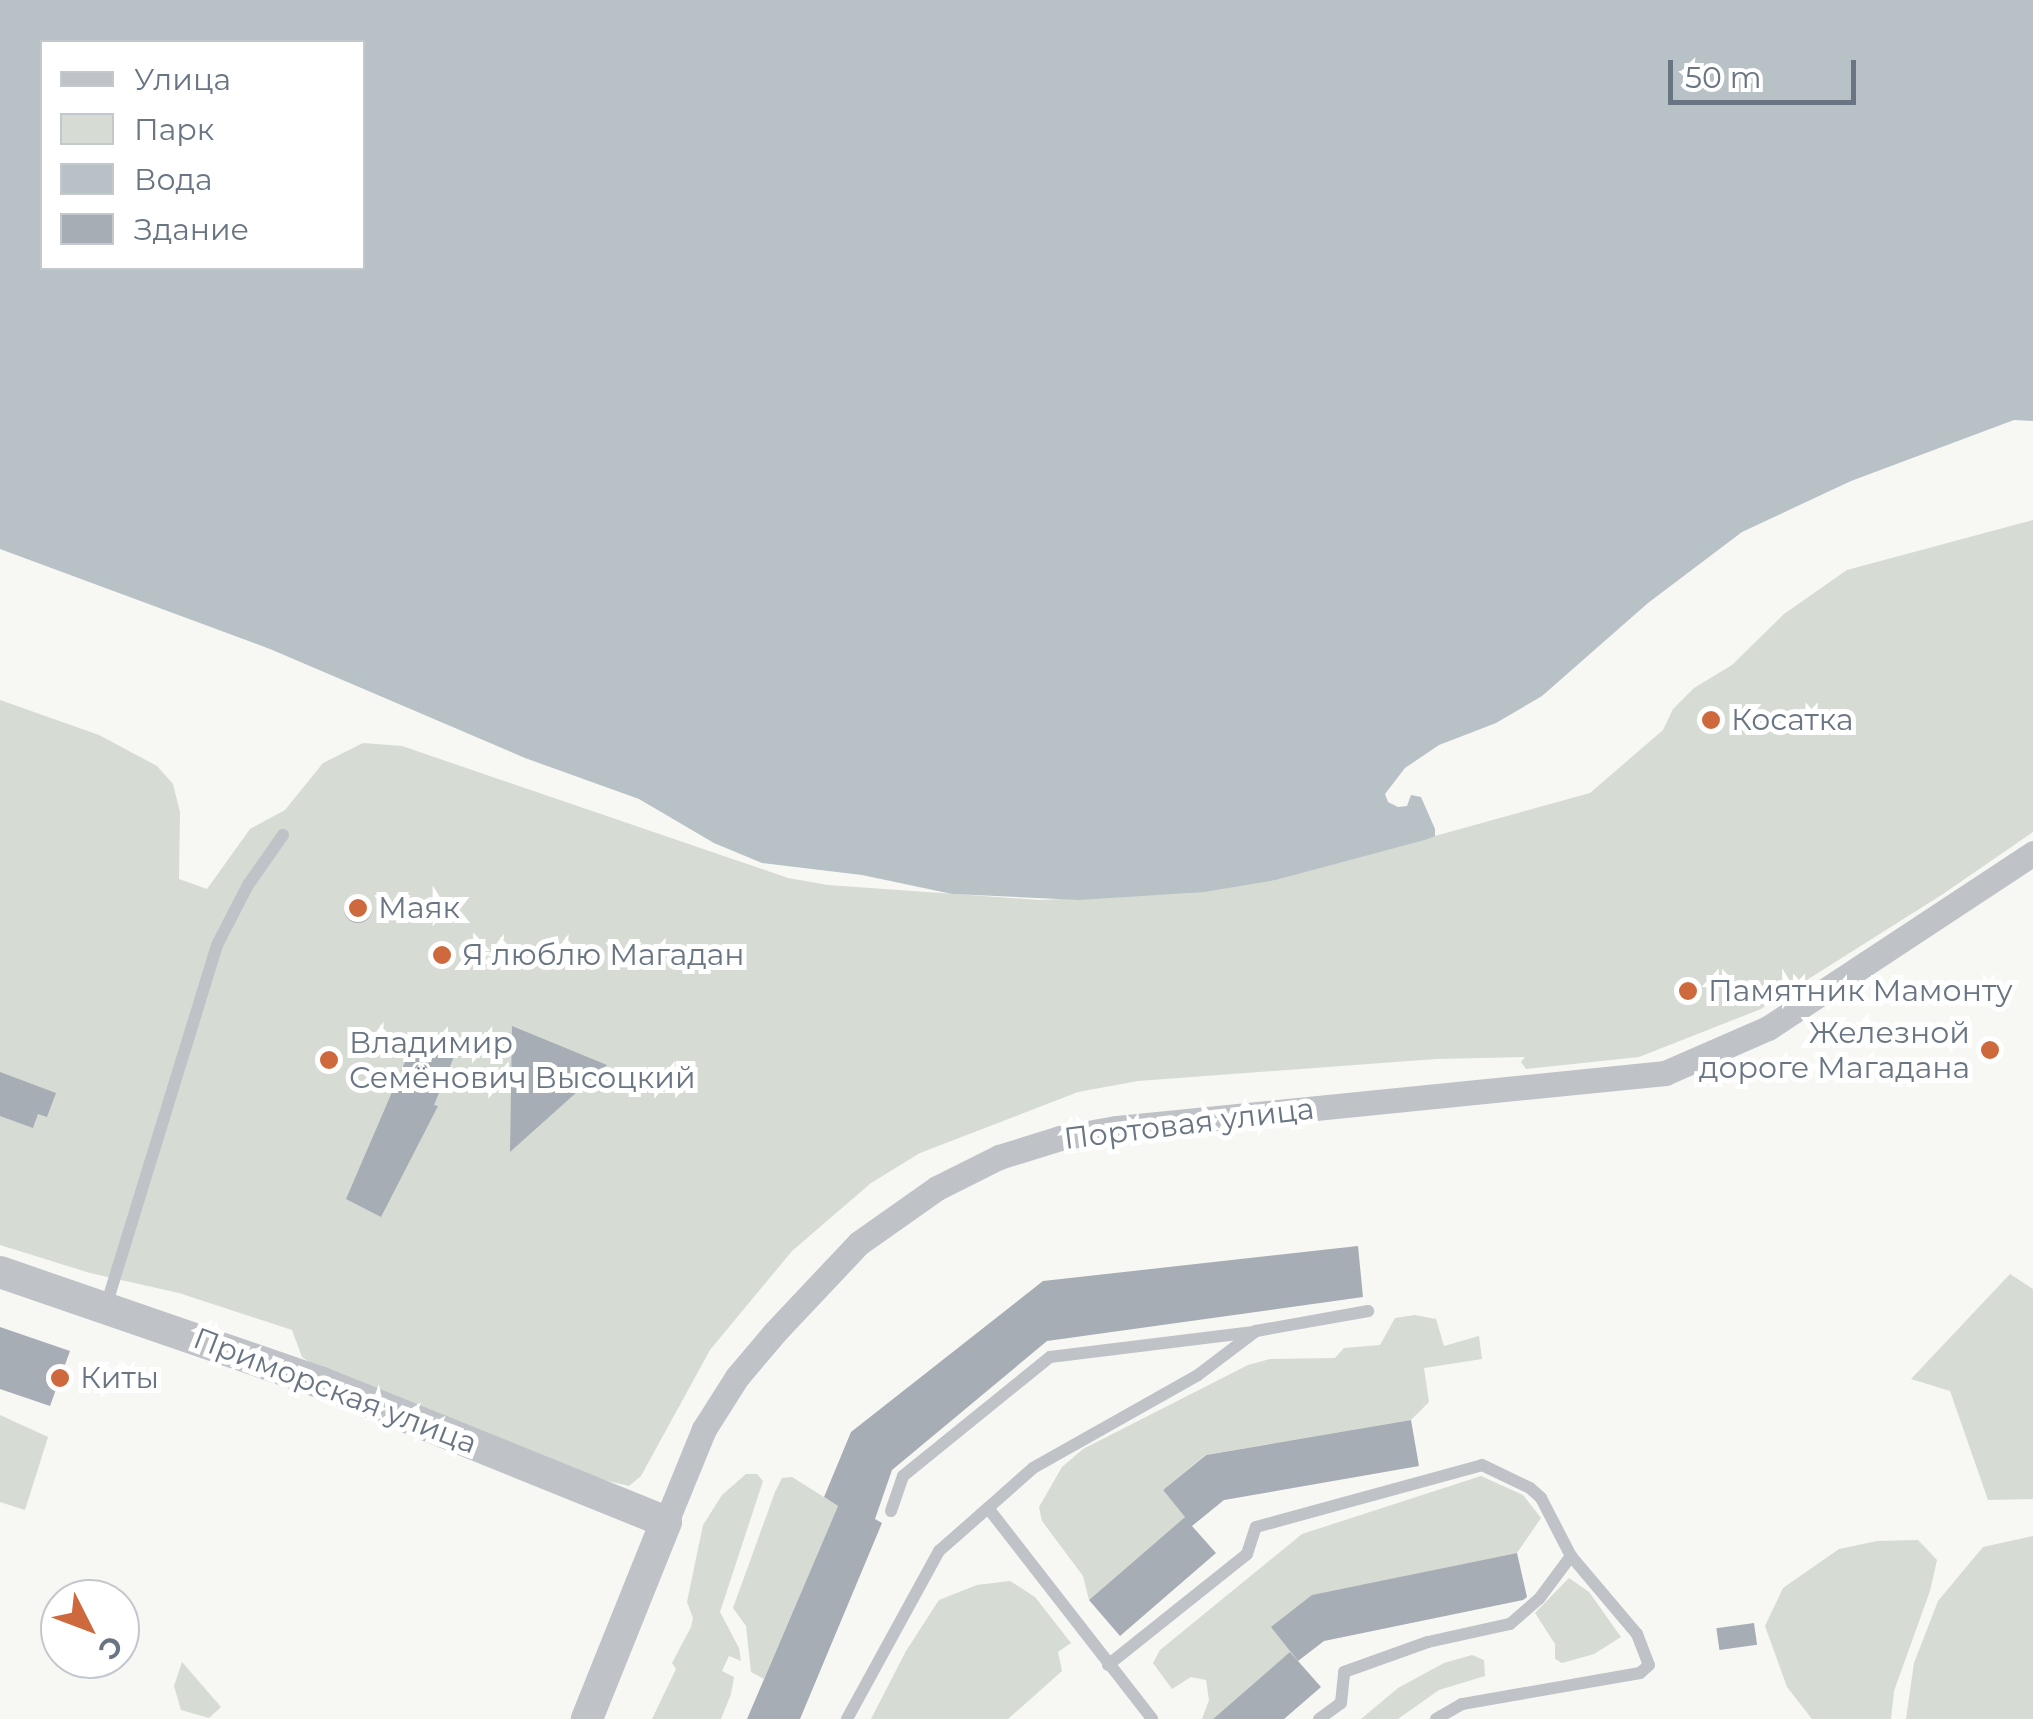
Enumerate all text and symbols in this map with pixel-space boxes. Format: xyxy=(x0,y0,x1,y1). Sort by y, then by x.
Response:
legend xyxy=(40,40,365,270)
scale bar xyxy=(1673,40,1860,102)
text: 50 m xyxy=(1685,59,1762,96)
text: Улица xyxy=(134,61,231,98)
text: Парк xyxy=(134,111,214,148)
text: Вода xyxy=(134,161,213,198)
text: Здание xyxy=(134,211,249,248)
place label: Косатка xyxy=(1731,702,1853,738)
marker: Косатка xyxy=(1700,709,1722,731)
place label: Маяк xyxy=(378,890,460,926)
marker: Маяк xyxy=(347,897,369,919)
place label: Я люблю Магадан xyxy=(462,937,745,973)
marker: Я люблю Магадан xyxy=(431,944,453,966)
place label: Памятник Мамонту xyxy=(1708,973,2013,1009)
marker: Памятник Мамонту xyxy=(1677,980,1699,1002)
place label: Железной дороге Магадана xyxy=(1699,1015,1970,1086)
place label: Владимир Семёнович Высоцкий xyxy=(349,1025,696,1096)
marker: Железной дороге Магадана xyxy=(1979,1039,2001,1061)
marker: Владимир Семёнович Высоцкий xyxy=(318,1049,340,1071)
street label: Портовая улица xyxy=(1062,1091,1316,1157)
street label: Приморская улица xyxy=(188,1320,482,1462)
place label: Киты xyxy=(80,1360,159,1396)
marker: Киты xyxy=(49,1367,71,1389)
north arrow xyxy=(40,1579,140,1679)
text: С xyxy=(91,1629,130,1667)

